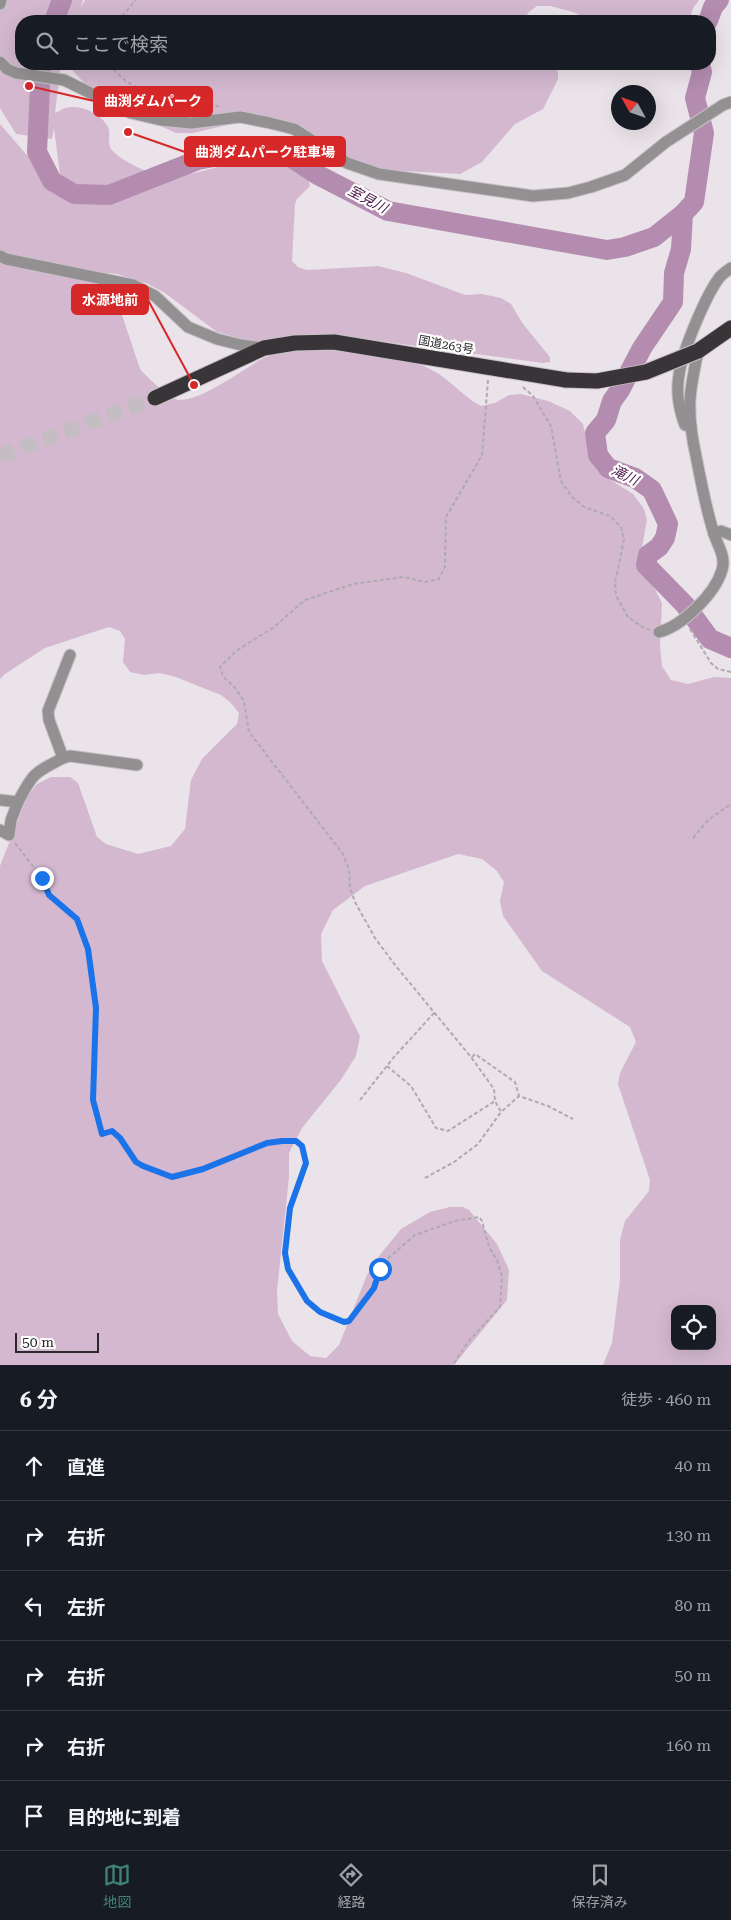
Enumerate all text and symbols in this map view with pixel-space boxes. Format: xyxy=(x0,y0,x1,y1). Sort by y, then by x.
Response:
search box xyxy=(15,15,716,70)
icon: search xyxy=(33,29,61,57)
text: ここで検索 xyxy=(73,33,168,56)
north arrow xyxy=(611,85,656,130)
callout: 曲渕ダムパーク xyxy=(94,87,212,116)
text: 曲渕ダムパーク xyxy=(104,93,202,109)
callout: 曲渕ダムパーク駐車場 xyxy=(185,137,345,166)
text: 曲渕ダムパーク駐車場 xyxy=(195,144,335,160)
water label: 室見川 xyxy=(346,182,392,217)
callout: 水源地前 xyxy=(72,285,148,314)
text: 水源地前 xyxy=(82,292,138,308)
street label: 国道263号 xyxy=(417,333,475,357)
water label: 滝川 xyxy=(609,462,643,489)
route end xyxy=(31,867,54,890)
route start xyxy=(369,1258,392,1281)
map controls xyxy=(671,1305,716,1350)
button: locate xyxy=(671,1305,716,1350)
scale bar xyxy=(15,1330,99,1353)
text: 50 m xyxy=(22,1334,54,1350)
text: 6 分 xyxy=(20,1388,58,1412)
text: 徒歩 · 460 m xyxy=(621,1390,711,1409)
icon: ahead xyxy=(20,1452,48,1480)
text: 直進 xyxy=(67,1456,105,1479)
text: 40 m xyxy=(674,1456,711,1475)
icon: right xyxy=(20,1522,48,1550)
text: 右折 xyxy=(67,1526,105,1549)
text: 130 m xyxy=(665,1526,711,1545)
icon: left xyxy=(20,1592,48,1620)
text: 左折 xyxy=(67,1596,105,1619)
text: 80 m xyxy=(674,1596,711,1615)
icon: right xyxy=(20,1662,48,1690)
text: 右折 xyxy=(67,1666,105,1689)
text: 50 m xyxy=(674,1666,711,1685)
icon: right xyxy=(20,1732,48,1760)
text: 右折 xyxy=(67,1736,105,1759)
text: 160 m xyxy=(665,1736,711,1755)
icon: arrive xyxy=(20,1802,48,1830)
text: 目的地に到着 xyxy=(67,1806,181,1829)
tab: 地図 xyxy=(103,1861,131,1911)
tab: 経路 xyxy=(337,1861,365,1911)
tab: 保存済み xyxy=(572,1861,628,1911)

